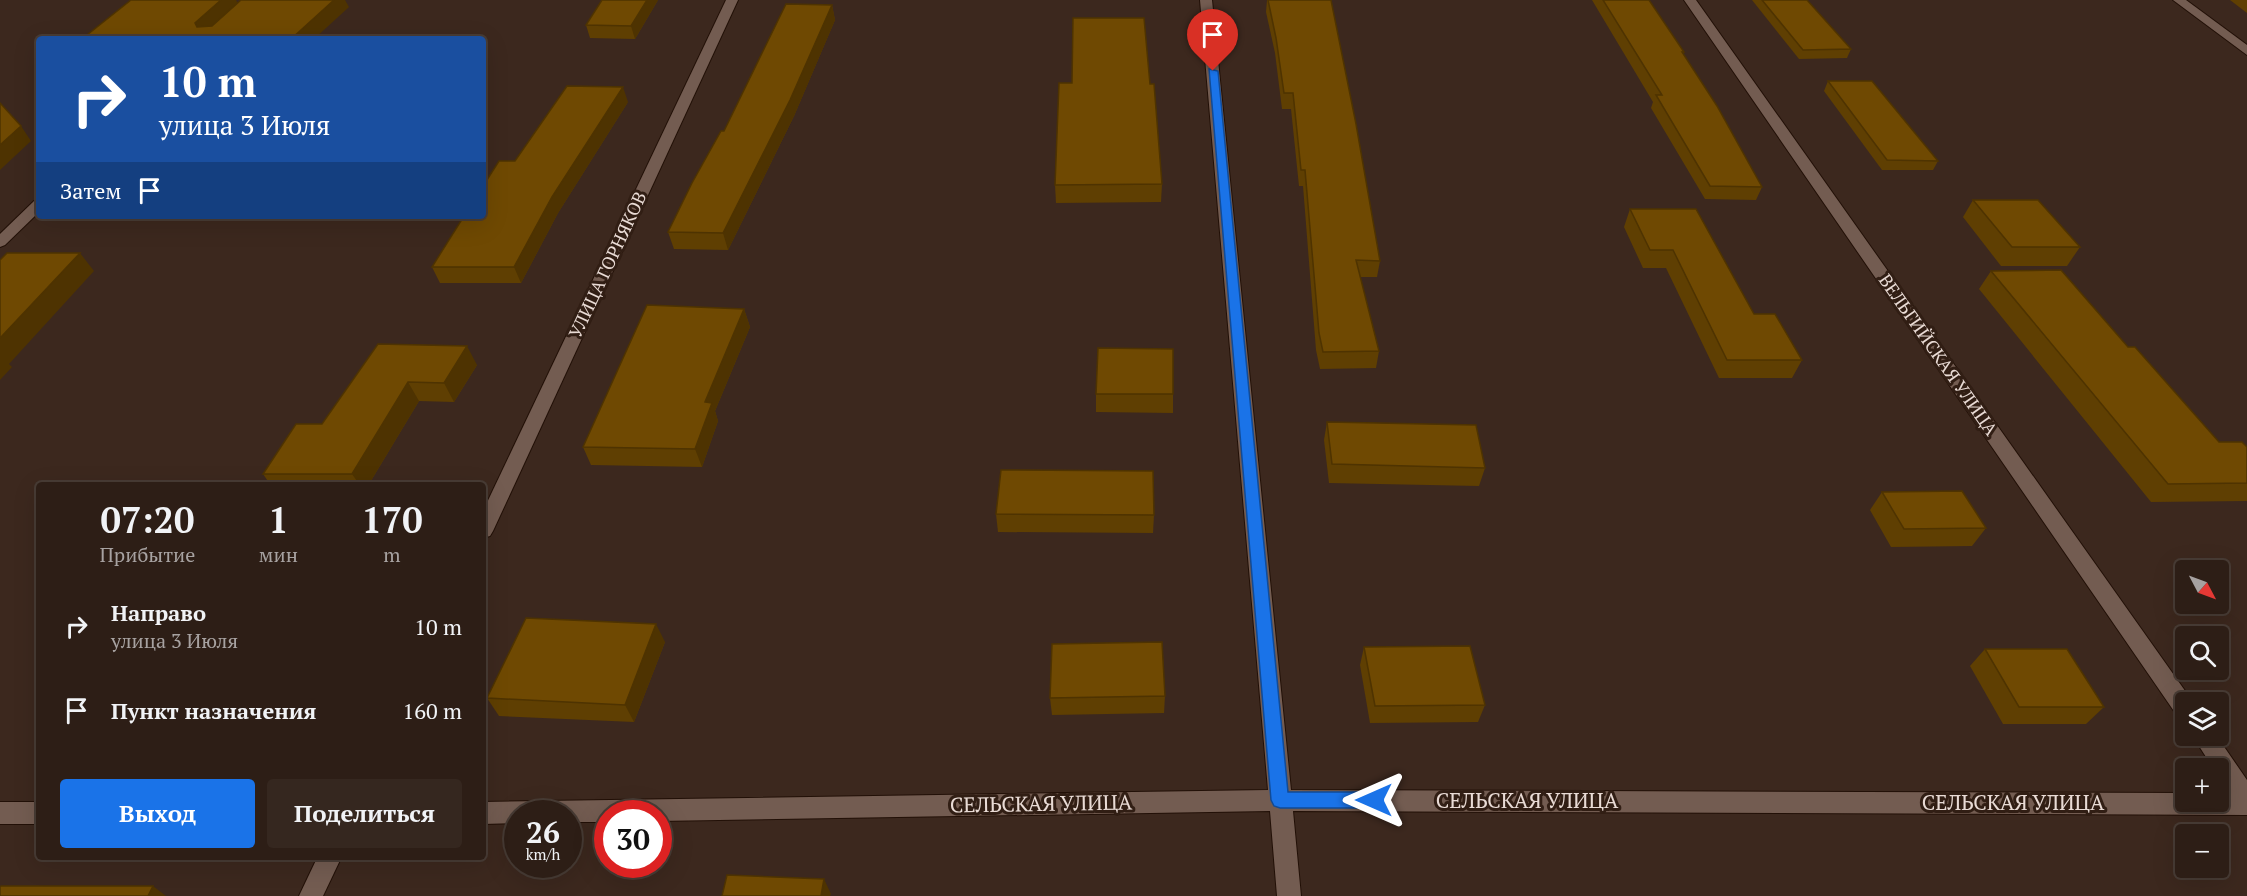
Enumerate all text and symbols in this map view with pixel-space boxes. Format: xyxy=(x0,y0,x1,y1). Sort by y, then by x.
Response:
pin xyxy=(1187,9,1238,71)
icon: arrive xyxy=(1196,18,1229,51)
text: 10 m xyxy=(159,53,257,109)
icon: right xyxy=(60,60,138,138)
text: улица 3 Июля xyxy=(159,107,330,143)
icon: arrive xyxy=(133,174,166,207)
text: Затем xyxy=(60,176,121,205)
street label: УЛИЦА ГОРНЯКОВ xyxy=(563,187,652,342)
street label: ВЕЛЬГИЙСКАЯ УЛИЦА xyxy=(1874,269,2004,441)
text: 07:20 xyxy=(101,496,194,543)
text: 1 xyxy=(268,496,289,543)
text: 170 xyxy=(361,496,423,543)
text: Прибытие xyxy=(99,541,195,568)
text: мин xyxy=(259,541,298,568)
text: m xyxy=(383,541,401,568)
north arrow xyxy=(2175,560,2229,614)
map controls xyxy=(2175,560,2229,878)
text: Направо xyxy=(111,598,206,627)
icon: right xyxy=(60,610,93,643)
text: 10 m xyxy=(414,612,462,641)
button: search xyxy=(2175,626,2229,680)
text: улица 3 Июля xyxy=(111,627,238,654)
button: layers xyxy=(2175,692,2229,746)
icon: arrive xyxy=(60,694,93,727)
text: Пункт назначения xyxy=(111,696,316,725)
text: 160 m xyxy=(402,696,462,725)
button: + xyxy=(2175,758,2229,812)
position arrow xyxy=(1342,768,1406,832)
button: Выход xyxy=(60,779,255,848)
button: Поделиться xyxy=(267,779,462,848)
street label: СЕЛЬСКАЯ УЛИЦА xyxy=(1436,786,1619,814)
street label: СЕЛЬСКАЯ УЛИЦА xyxy=(949,787,1133,819)
street label: СЕЛЬСКАЯ УЛИЦА xyxy=(1922,788,2105,816)
speed limit sign: 30 xyxy=(594,800,672,878)
text: 26 xyxy=(526,812,560,852)
button: − xyxy=(2175,824,2229,878)
text: km/h xyxy=(526,844,560,864)

